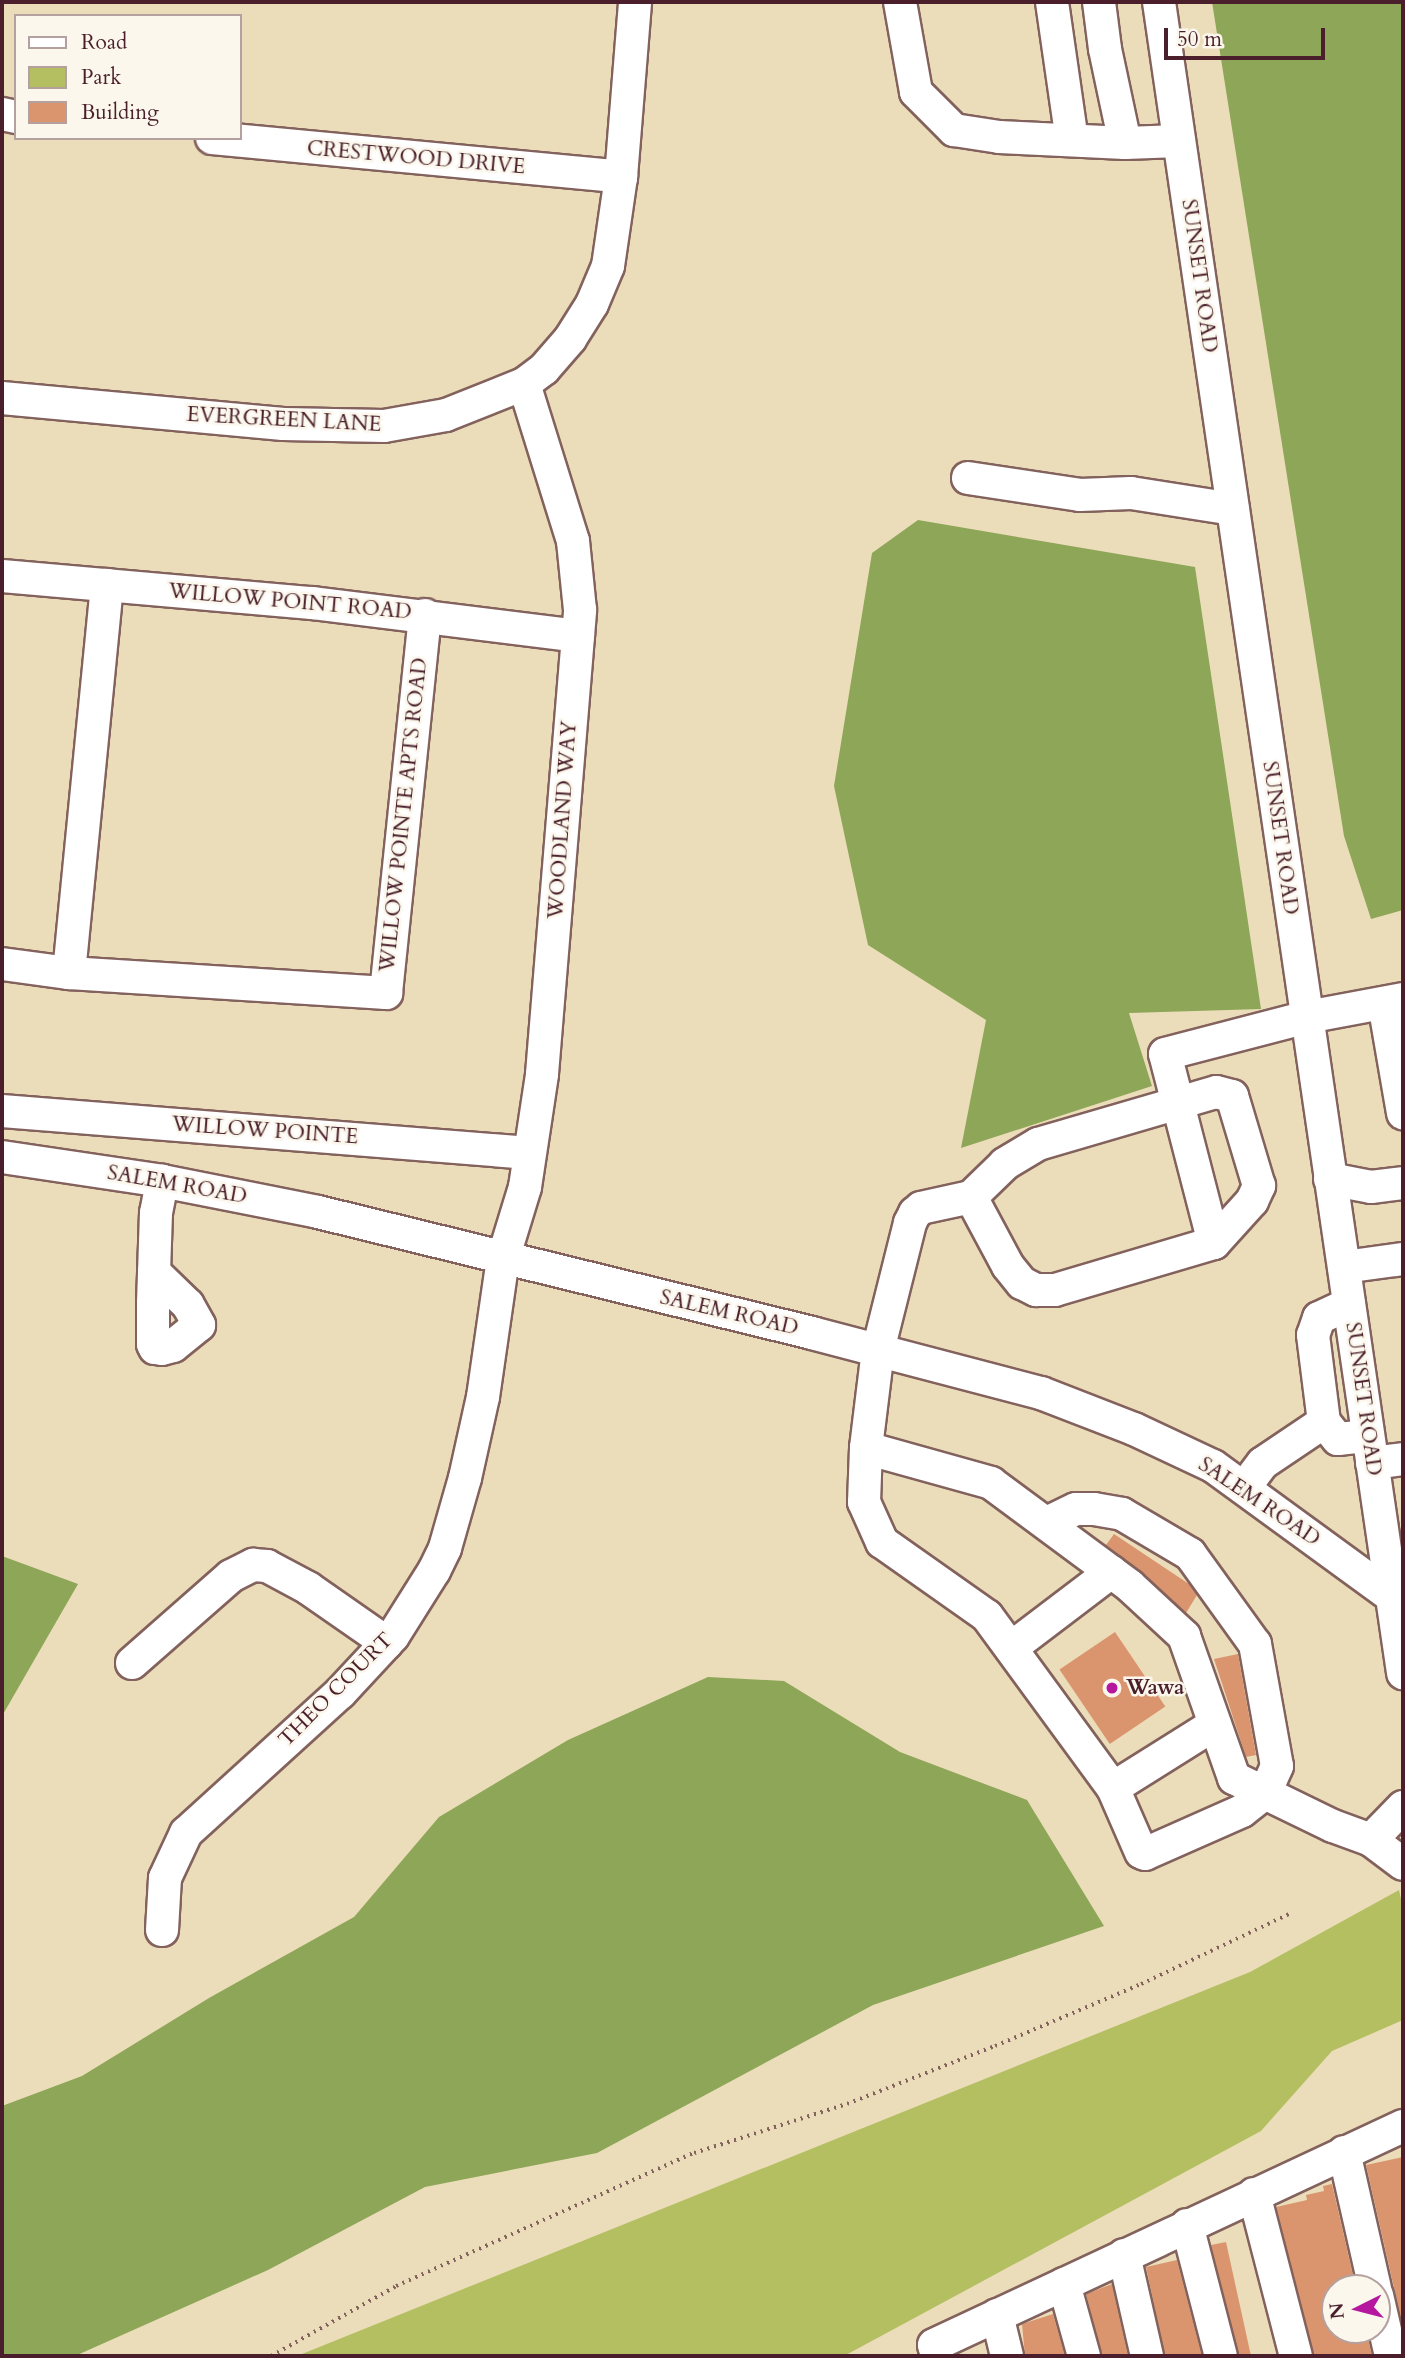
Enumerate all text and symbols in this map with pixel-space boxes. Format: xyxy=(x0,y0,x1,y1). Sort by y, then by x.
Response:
legend xyxy=(14,14,242,140)
scale bar xyxy=(1167,14,1328,58)
text: 50 m xyxy=(1177,25,1222,54)
text: Road xyxy=(81,28,127,57)
text: Park xyxy=(81,63,121,92)
text: Building xyxy=(81,98,159,127)
street label: CRESTWOOD DRIVE xyxy=(306,136,526,180)
street label: SUNSET ROAD xyxy=(1176,198,1222,354)
street label: EVERGREEN LANE xyxy=(186,402,382,438)
street label: WILLOW POINT ROAD xyxy=(167,579,413,625)
street label: WILLOW POINTE APTS ROAD xyxy=(375,657,433,973)
street label: WOODLAND WAY xyxy=(544,720,582,920)
street label: SUNSET ROAD xyxy=(1257,760,1303,916)
street label: WILLOW POINTE xyxy=(171,1112,359,1150)
street label: SALEM ROAD xyxy=(105,1160,249,1210)
street label: SALEM ROAD xyxy=(657,1285,801,1341)
street label: SUNSET ROAD xyxy=(1340,1321,1386,1477)
street label: SALEM ROAD xyxy=(1193,1452,1325,1552)
street label: THEO COURT xyxy=(274,1628,398,1752)
place label: Wawa xyxy=(1126,1675,1185,1701)
marker: Wawa xyxy=(1104,1680,1120,1696)
north arrow xyxy=(1321,2274,1391,2344)
text: N xyxy=(1323,2301,1351,2321)

